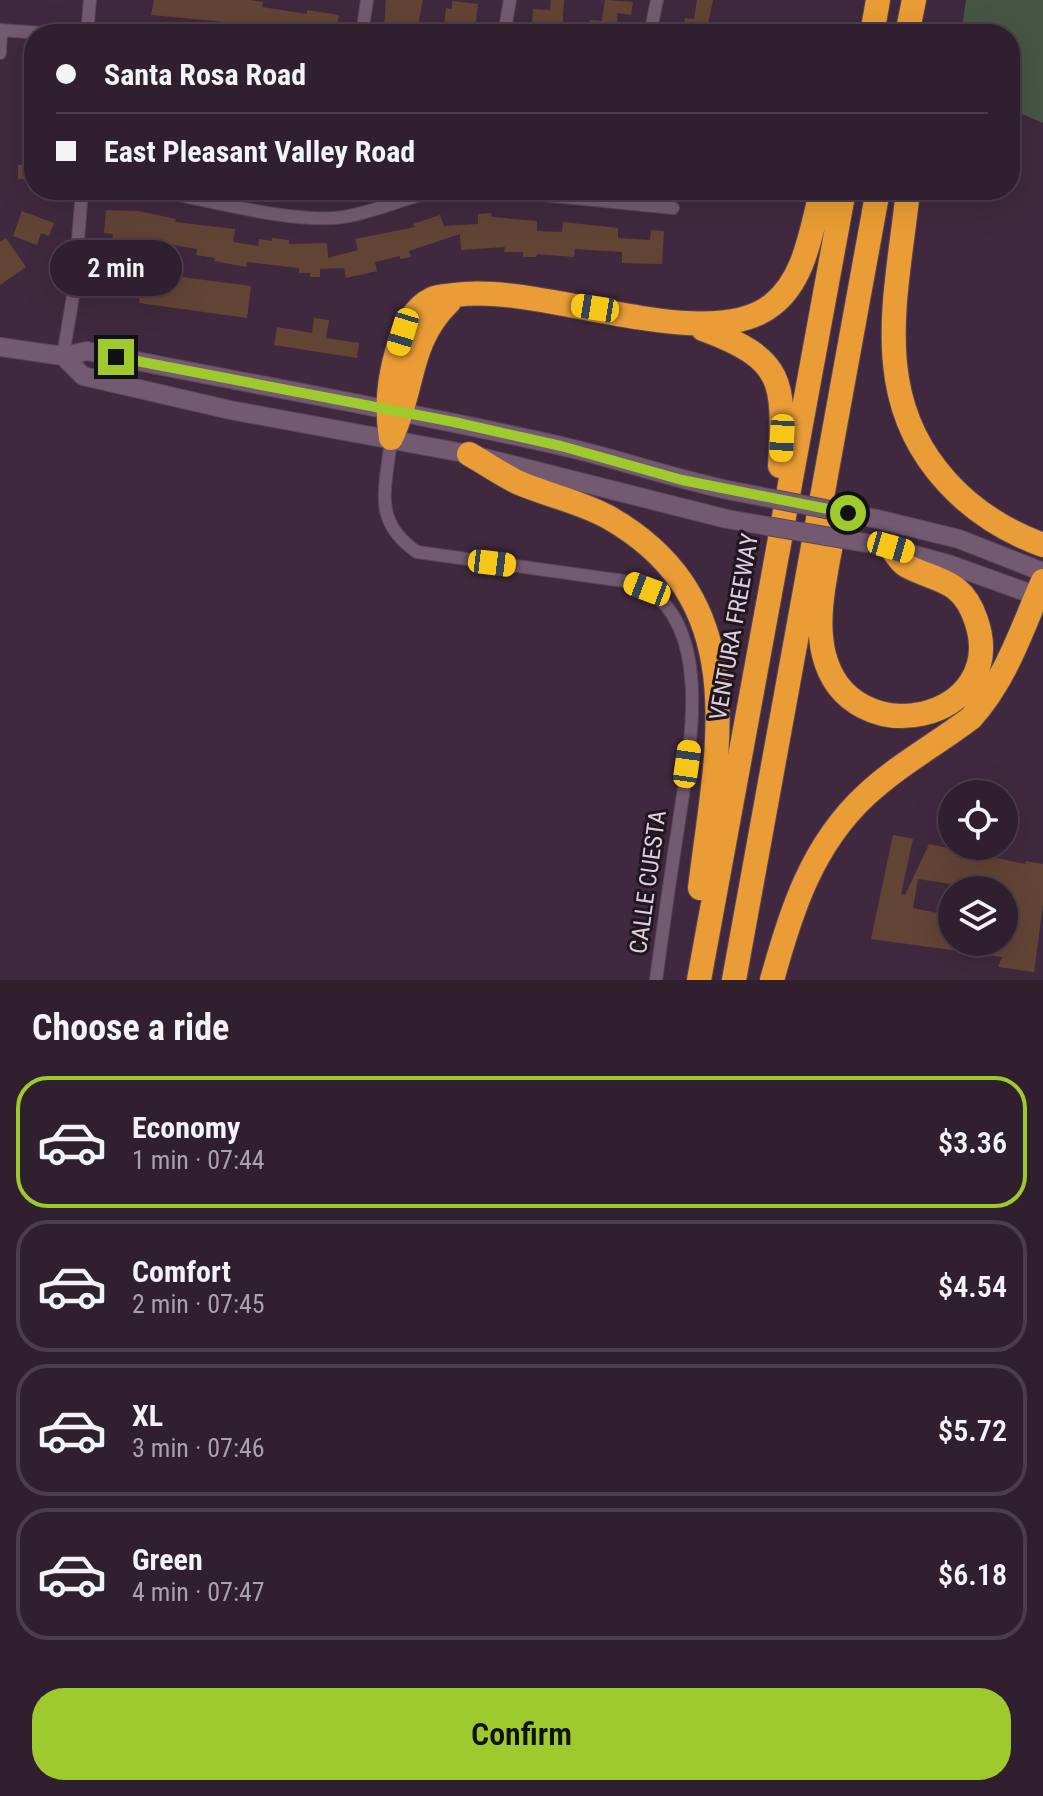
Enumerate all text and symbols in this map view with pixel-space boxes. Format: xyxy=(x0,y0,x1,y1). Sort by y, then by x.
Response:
text: Santa Rosa Road xyxy=(104,57,306,92)
text: East Pleasant Valley Road xyxy=(104,134,415,169)
callout: 2 min xyxy=(50,241,182,297)
text: 2 min xyxy=(87,253,145,283)
car xyxy=(569,292,621,324)
car xyxy=(385,306,421,358)
route end xyxy=(98,339,134,375)
car xyxy=(769,413,795,463)
route start xyxy=(830,495,866,531)
car xyxy=(865,529,917,565)
street label: VENTURA FREEWAY xyxy=(704,531,764,723)
car xyxy=(467,548,517,578)
car xyxy=(620,569,674,609)
car xyxy=(672,739,702,789)
map controls xyxy=(938,780,1018,956)
button: locate xyxy=(938,780,1018,860)
street label: CALLE CUESTA xyxy=(624,808,672,956)
button: layers xyxy=(938,876,1018,956)
text: Choose a ride xyxy=(32,1007,229,1049)
icon: car xyxy=(36,1106,108,1178)
text: Economy xyxy=(132,1110,240,1145)
text: $3.36 xyxy=(938,1125,1007,1160)
text: 1 min · 07:44 xyxy=(132,1145,265,1175)
icon: car xyxy=(36,1250,108,1322)
text: Comfort xyxy=(132,1254,231,1289)
text: $4.54 xyxy=(938,1269,1007,1304)
text: 2 min · 07:45 xyxy=(132,1289,265,1319)
icon: car xyxy=(36,1394,108,1466)
text: XL xyxy=(132,1398,163,1433)
text: $5.72 xyxy=(938,1413,1007,1448)
text: 3 min · 07:46 xyxy=(132,1433,265,1463)
icon: car xyxy=(36,1538,108,1610)
text: Green xyxy=(132,1542,203,1577)
text: $6.18 xyxy=(938,1557,1007,1592)
text: 4 min · 07:47 xyxy=(132,1577,265,1607)
button: Confirm xyxy=(32,1688,1011,1780)

